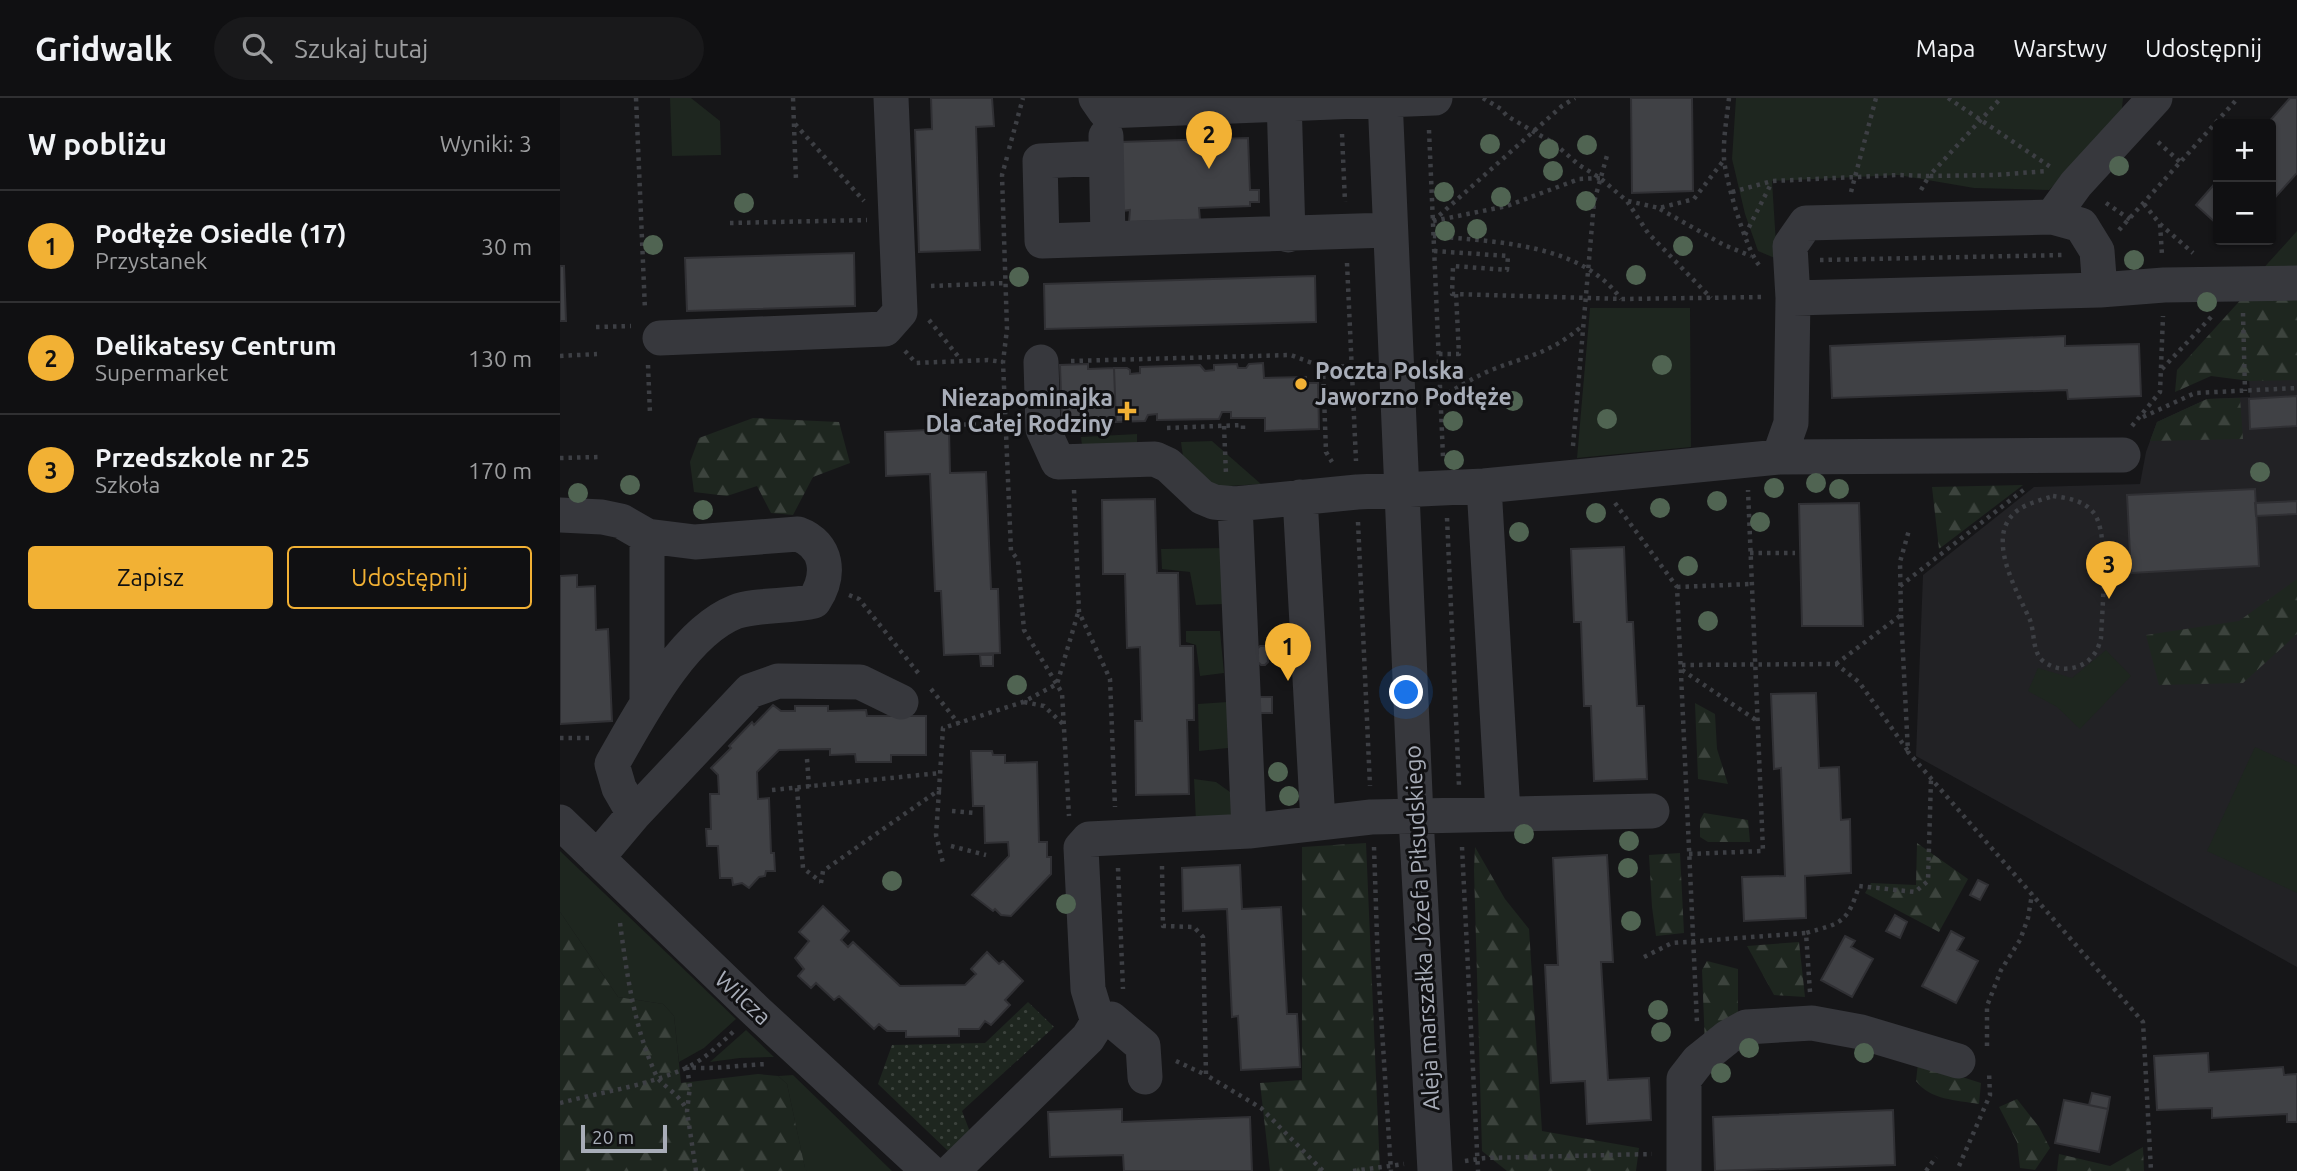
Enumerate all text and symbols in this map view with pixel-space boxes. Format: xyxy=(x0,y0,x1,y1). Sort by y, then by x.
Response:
search box xyxy=(214,17,704,80)
icon: search xyxy=(238,29,276,67)
text: Gridwalk xyxy=(35,30,172,67)
text: Szukaj tutaj xyxy=(294,34,428,63)
text: Mapa xyxy=(1916,35,1975,62)
text: Warstwy xyxy=(2013,35,2107,62)
text: Udostępnij xyxy=(2145,35,2262,62)
pin: 2 xyxy=(1186,111,1232,169)
map controls xyxy=(2213,119,2276,245)
button: + xyxy=(2213,119,2276,182)
text: W pobliżu xyxy=(28,127,167,161)
text: Wyniki: 3 xyxy=(440,131,532,156)
button: − xyxy=(2213,182,2276,245)
text: Podłęże Osiedle (17) xyxy=(95,219,347,248)
text: 1 xyxy=(45,234,57,259)
text: 30 m xyxy=(481,234,532,259)
text: Przystanek xyxy=(95,248,207,273)
text: Delikatesy Centrum xyxy=(95,331,337,360)
text: 2 xyxy=(45,346,57,371)
text: 130 m xyxy=(468,346,532,371)
place label: Poczta Polska Jaworzno Podłęże xyxy=(1315,358,1512,410)
text: Supermarket xyxy=(95,360,228,385)
marker: Poczta Polska Jaworzno Podłęże xyxy=(1293,376,1309,392)
place label: Niezapominajka Dla Całej Rodziny xyxy=(926,385,1113,436)
marker: Niezapominajka Dla Całej Rodziny xyxy=(1119,403,1135,419)
text: Przedszkole nr 25 xyxy=(95,443,310,472)
text: 3 xyxy=(45,458,57,483)
text: 170 m xyxy=(468,458,532,483)
text: Szkoła xyxy=(95,472,160,497)
pin: 3 xyxy=(2086,541,2132,599)
button: Zapisz xyxy=(28,546,273,609)
button: Udostępnij xyxy=(287,546,532,609)
pin: 1 xyxy=(1265,623,1311,681)
your location xyxy=(1389,675,1423,709)
street label: Aleja marszałka Józefa Piłsudskiego xyxy=(1399,745,1444,1111)
street label: Wilcza xyxy=(711,966,776,1029)
scale bar xyxy=(581,1122,667,1154)
text: 20 m xyxy=(592,1126,634,1148)

